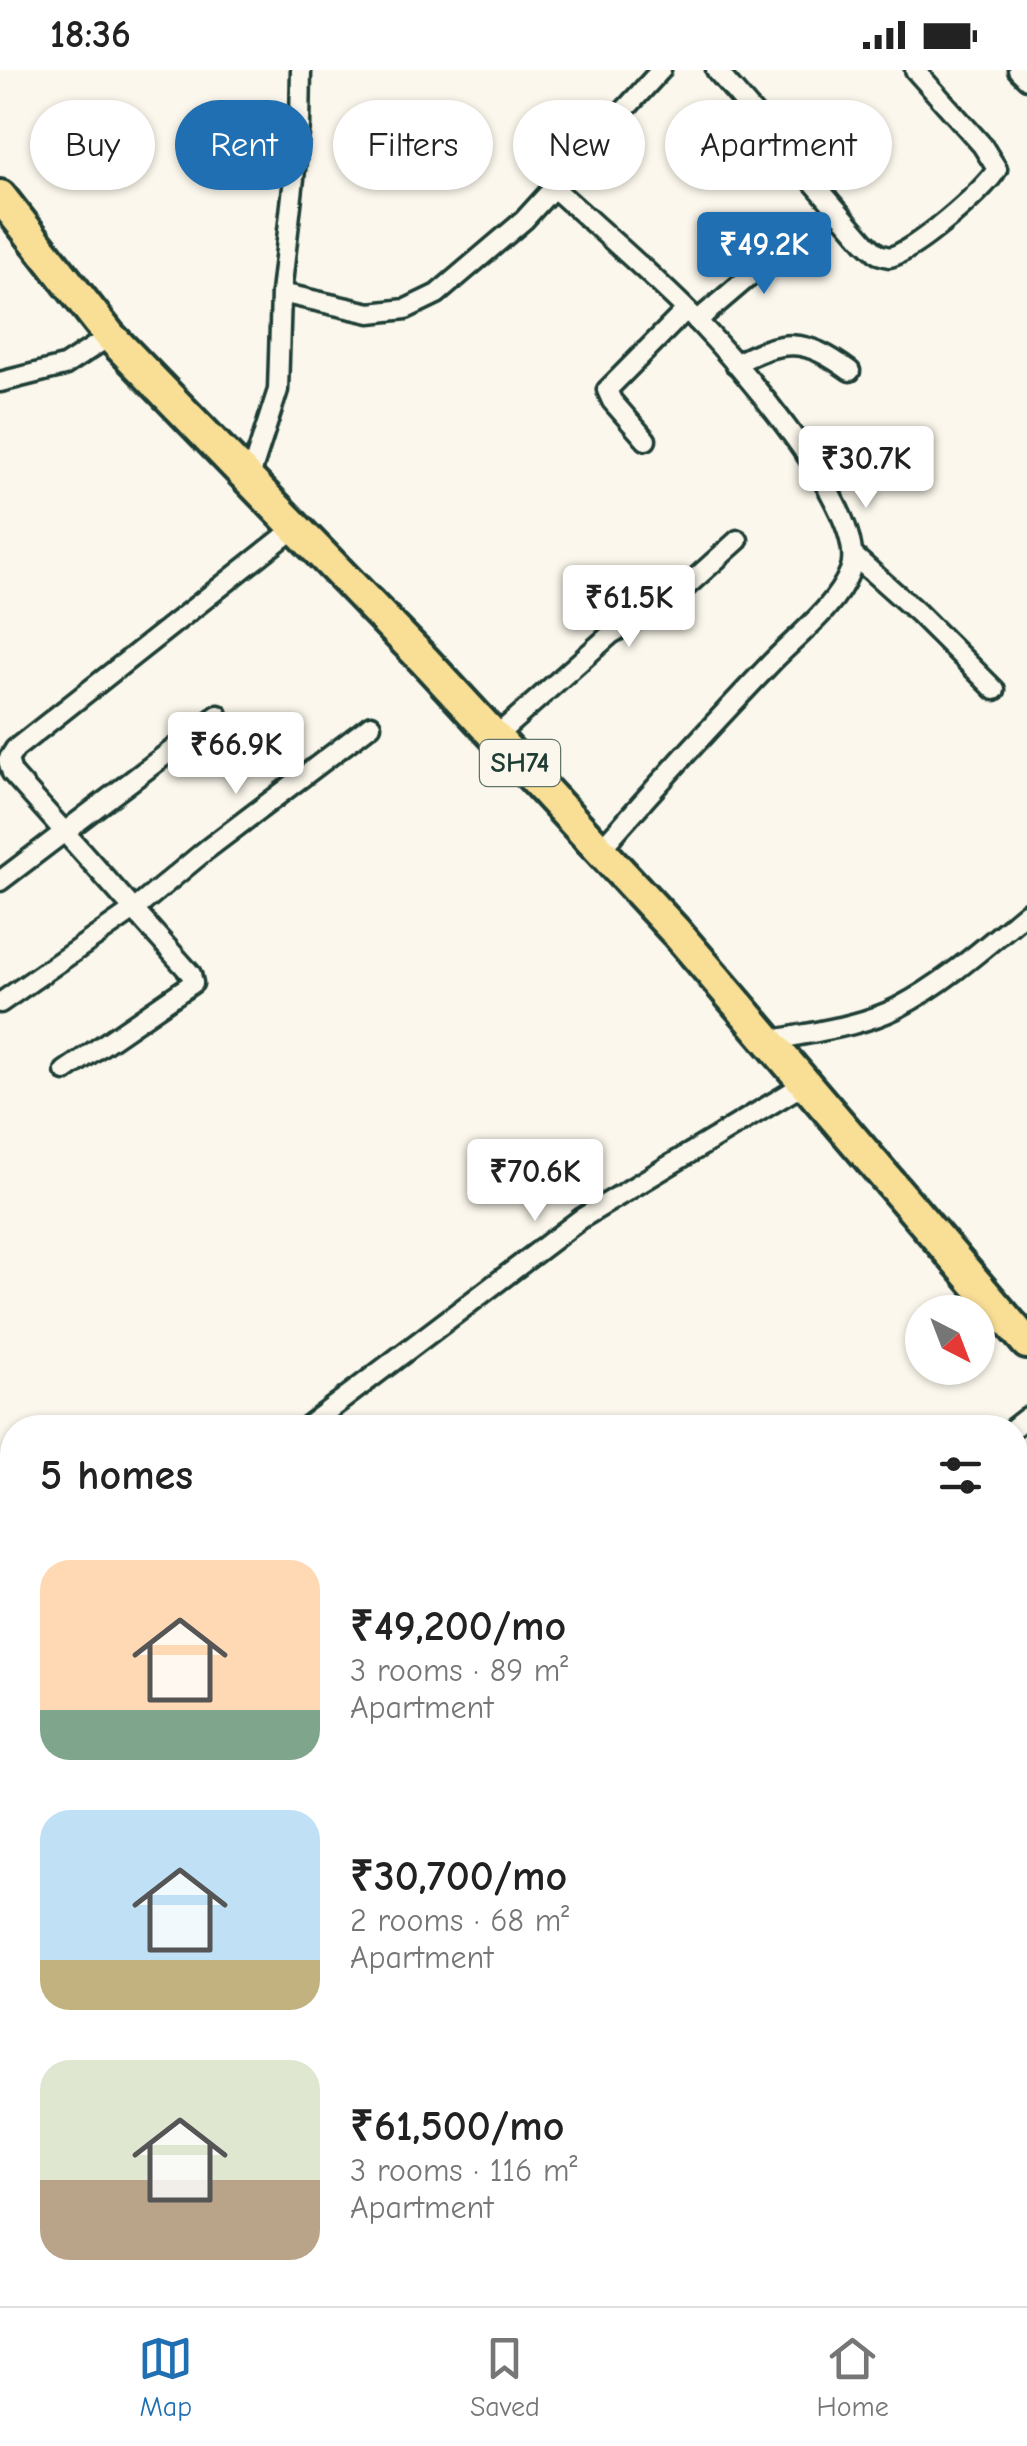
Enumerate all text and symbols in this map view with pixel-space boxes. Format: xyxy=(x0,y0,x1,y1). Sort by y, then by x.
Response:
text: 18:36 xyxy=(50,13,131,57)
chip: Buy xyxy=(30,100,155,190)
chip: Rent xyxy=(175,100,313,190)
chip: Filters xyxy=(333,100,493,190)
chip: New xyxy=(513,100,645,190)
chip: Apartment xyxy=(665,100,892,190)
pin: ₹49.2K xyxy=(683,212,845,297)
text: ₹49.2K xyxy=(719,226,809,263)
pin: ₹30.7K xyxy=(785,426,947,511)
text: ₹30.7K xyxy=(821,440,911,477)
pin: ₹61.5K xyxy=(548,565,710,650)
text: ₹61.5K xyxy=(585,579,673,616)
pin: ₹66.9K xyxy=(155,712,317,797)
text: ₹66.9K xyxy=(190,726,282,763)
road number: SH74 xyxy=(480,740,560,786)
pin: ₹70.6K xyxy=(454,1139,616,1224)
text: ₹70.6K xyxy=(489,1153,581,1190)
north arrow xyxy=(905,1295,995,1385)
map controls xyxy=(905,1295,995,1385)
icon: filters xyxy=(933,1448,988,1503)
text: 5 homes xyxy=(40,1451,193,1500)
icon: home xyxy=(120,1600,240,1720)
text: ₹49,200/mo xyxy=(350,1602,566,1651)
text: 3 rooms · 89 m² xyxy=(350,1652,568,1689)
text: Apartment xyxy=(350,1689,493,1726)
icon: home xyxy=(120,1850,240,1970)
text: ₹30,700/mo xyxy=(350,1852,567,1901)
text: 2 rooms · 68 m² xyxy=(350,1902,569,1939)
text: Apartment xyxy=(350,1939,493,1976)
icon: home xyxy=(120,2100,240,2220)
text: ₹61,500/mo xyxy=(350,2102,564,2151)
text: 3 rooms · 116 m² xyxy=(350,2152,578,2189)
text: Apartment xyxy=(350,2189,493,2226)
tab: Map xyxy=(138,2331,193,2423)
tab: Saved xyxy=(470,2331,540,2423)
tab: Home xyxy=(816,2331,889,2423)

